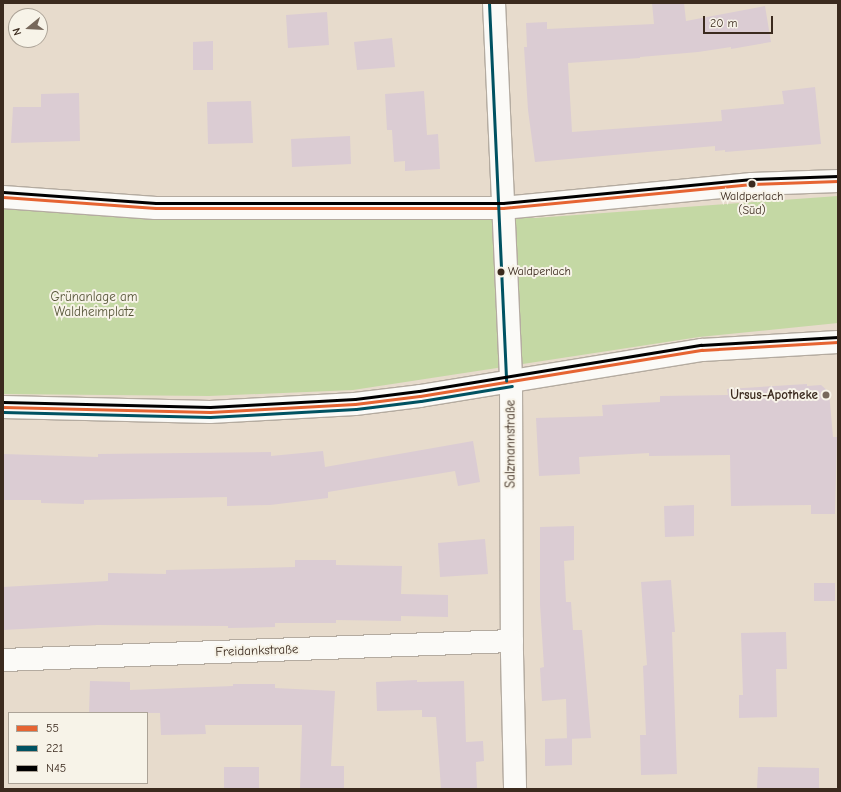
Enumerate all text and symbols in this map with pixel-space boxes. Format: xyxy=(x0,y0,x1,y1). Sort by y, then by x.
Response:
north arrow xyxy=(8,8,48,48)
scale bar xyxy=(705,8,775,34)
text: 20 m xyxy=(710,16,738,30)
text: N xyxy=(10,26,24,37)
marker: Waldperlach (Süd) xyxy=(747,179,757,189)
place label: Waldperlach (Süd) xyxy=(721,190,783,218)
place label: Waldperlach xyxy=(508,265,571,279)
marker: Waldperlach xyxy=(496,267,506,277)
park label: Grünanlage am Waldheimplatz xyxy=(51,290,137,321)
place label: Ursus-Apotheke xyxy=(730,387,818,403)
marker: Ursus-Apotheke xyxy=(821,390,831,400)
street label: Salzmannstraße xyxy=(503,400,519,488)
street label: Freidankstraße xyxy=(215,642,299,660)
legend xyxy=(8,712,148,784)
text: 55 xyxy=(46,721,59,735)
text: 221 xyxy=(46,741,63,755)
text: N45 xyxy=(46,761,66,775)

